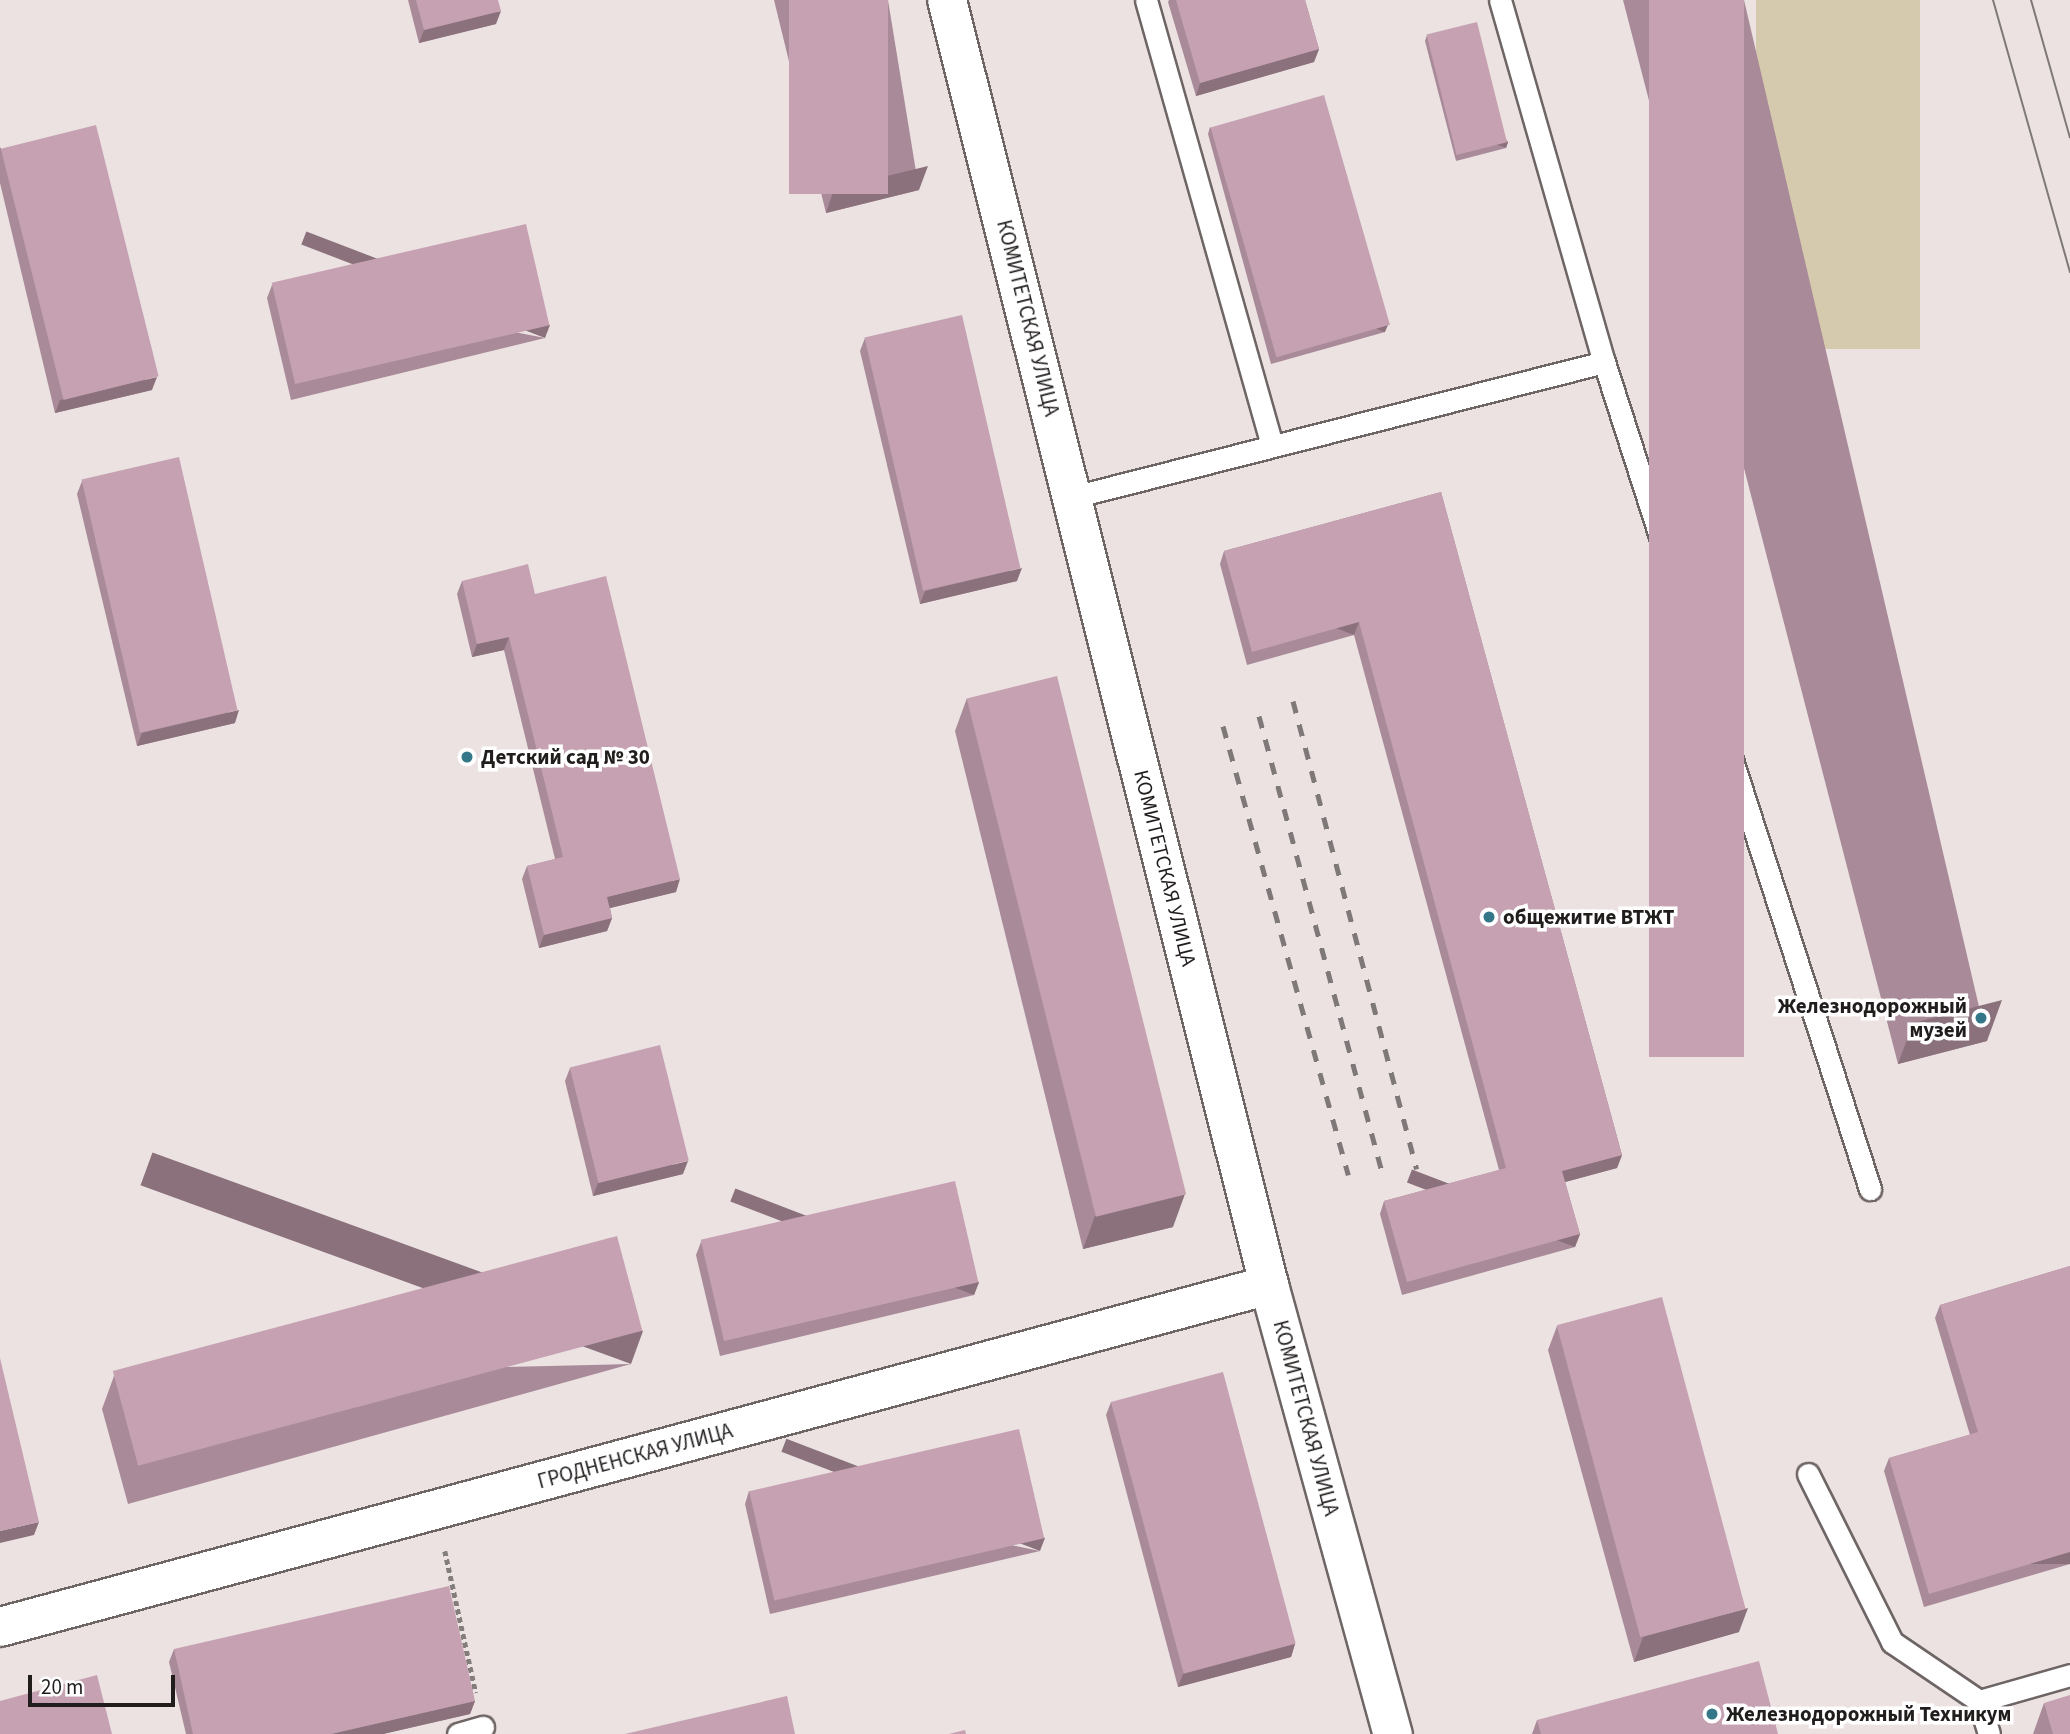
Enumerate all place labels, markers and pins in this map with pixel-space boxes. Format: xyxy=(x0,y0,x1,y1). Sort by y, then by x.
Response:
place label: Детский сад № 30 xyxy=(481,744,650,770)
marker: Детский сад № 30 xyxy=(459,749,475,765)
place label: общежитие ВТЖТ xyxy=(1503,904,1674,930)
marker: общежитие ВТЖТ xyxy=(1481,909,1497,925)
place label: Железнодорожный музей xyxy=(1778,993,1967,1043)
marker: Железнодорожный музей xyxy=(1973,1010,1989,1026)
place label: Железнодорожный Техникум xyxy=(1726,1701,2011,1727)
marker: Железнодорожный Техникум xyxy=(1704,1706,1720,1722)

